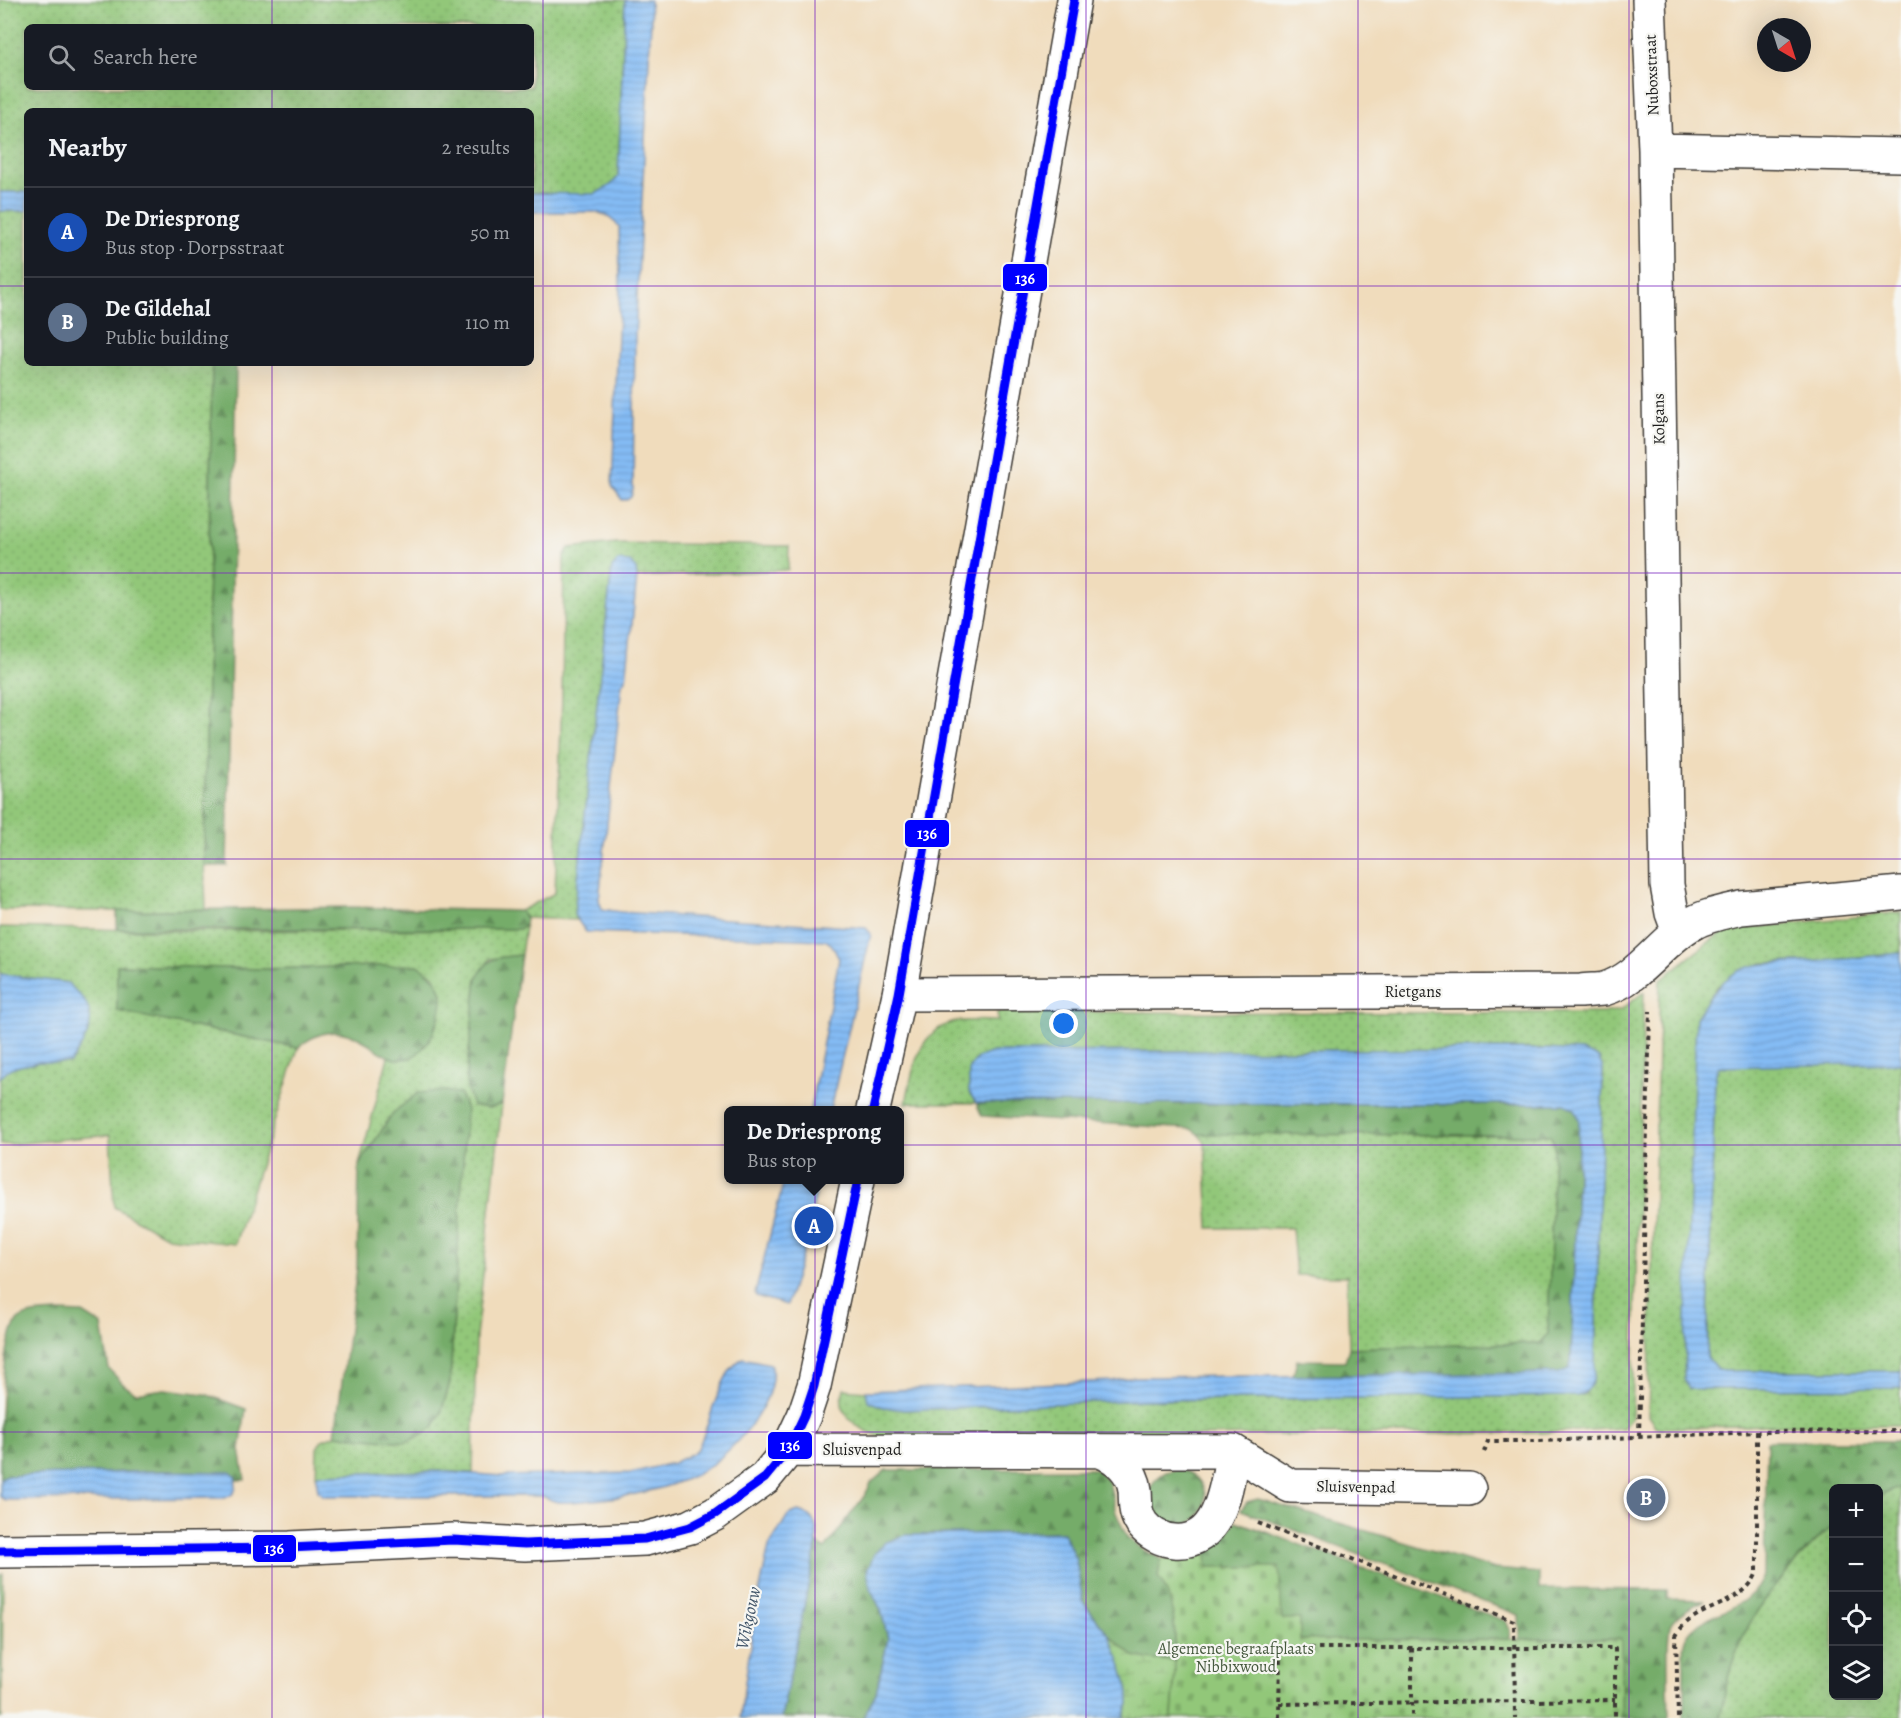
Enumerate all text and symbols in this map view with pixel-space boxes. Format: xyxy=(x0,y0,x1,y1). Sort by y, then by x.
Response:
north arrow xyxy=(1757,18,1811,72)
search box xyxy=(24,24,534,90)
street label: Nuboxstraat xyxy=(1640,34,1664,116)
icon: search xyxy=(45,41,78,74)
text: Search here xyxy=(93,42,198,72)
text: Nearby xyxy=(48,130,127,165)
text: 2 results xyxy=(442,134,510,161)
text: De Driesprong xyxy=(105,204,240,234)
text: A xyxy=(61,219,74,246)
text: 50 m xyxy=(470,219,510,246)
text: Bus stop · Dorpsstraat xyxy=(105,234,284,261)
line badge: 136 xyxy=(1002,263,1048,292)
text: 136 xyxy=(1015,268,1036,290)
text: De Gildehal xyxy=(105,294,211,324)
text: B xyxy=(61,309,74,336)
text: 110 m xyxy=(465,309,510,336)
text: Public building xyxy=(105,324,229,351)
street label: Kolgans xyxy=(1648,393,1670,445)
line badge: 136 xyxy=(904,819,950,848)
text: 136 xyxy=(917,823,938,845)
street label: Rietgans xyxy=(1384,981,1442,1003)
your location xyxy=(1049,1009,1078,1038)
popup xyxy=(724,1106,904,1184)
text: De Driesprong xyxy=(747,1117,881,1147)
text: Bus stop xyxy=(747,1147,817,1174)
pin: A xyxy=(794,1204,834,1248)
line badge: 136 xyxy=(767,1431,813,1460)
text: 136 xyxy=(780,1435,801,1457)
street label: Sluisvenpad xyxy=(822,1439,902,1461)
street label: Sluisvenpad xyxy=(1316,1475,1396,1499)
pin: B xyxy=(1626,1476,1666,1520)
map controls xyxy=(1829,1484,1883,1700)
button: + xyxy=(1829,1484,1883,1538)
line badge: 136 xyxy=(252,1534,297,1563)
text: 136 xyxy=(264,1538,285,1560)
button: − xyxy=(1829,1538,1883,1592)
water label: Wikgouw xyxy=(730,1584,766,1652)
button: locate xyxy=(1829,1592,1883,1646)
park label: Algemene begraafplaats Nibbixwoud xyxy=(1157,1638,1314,1678)
button: layers xyxy=(1829,1646,1883,1700)

